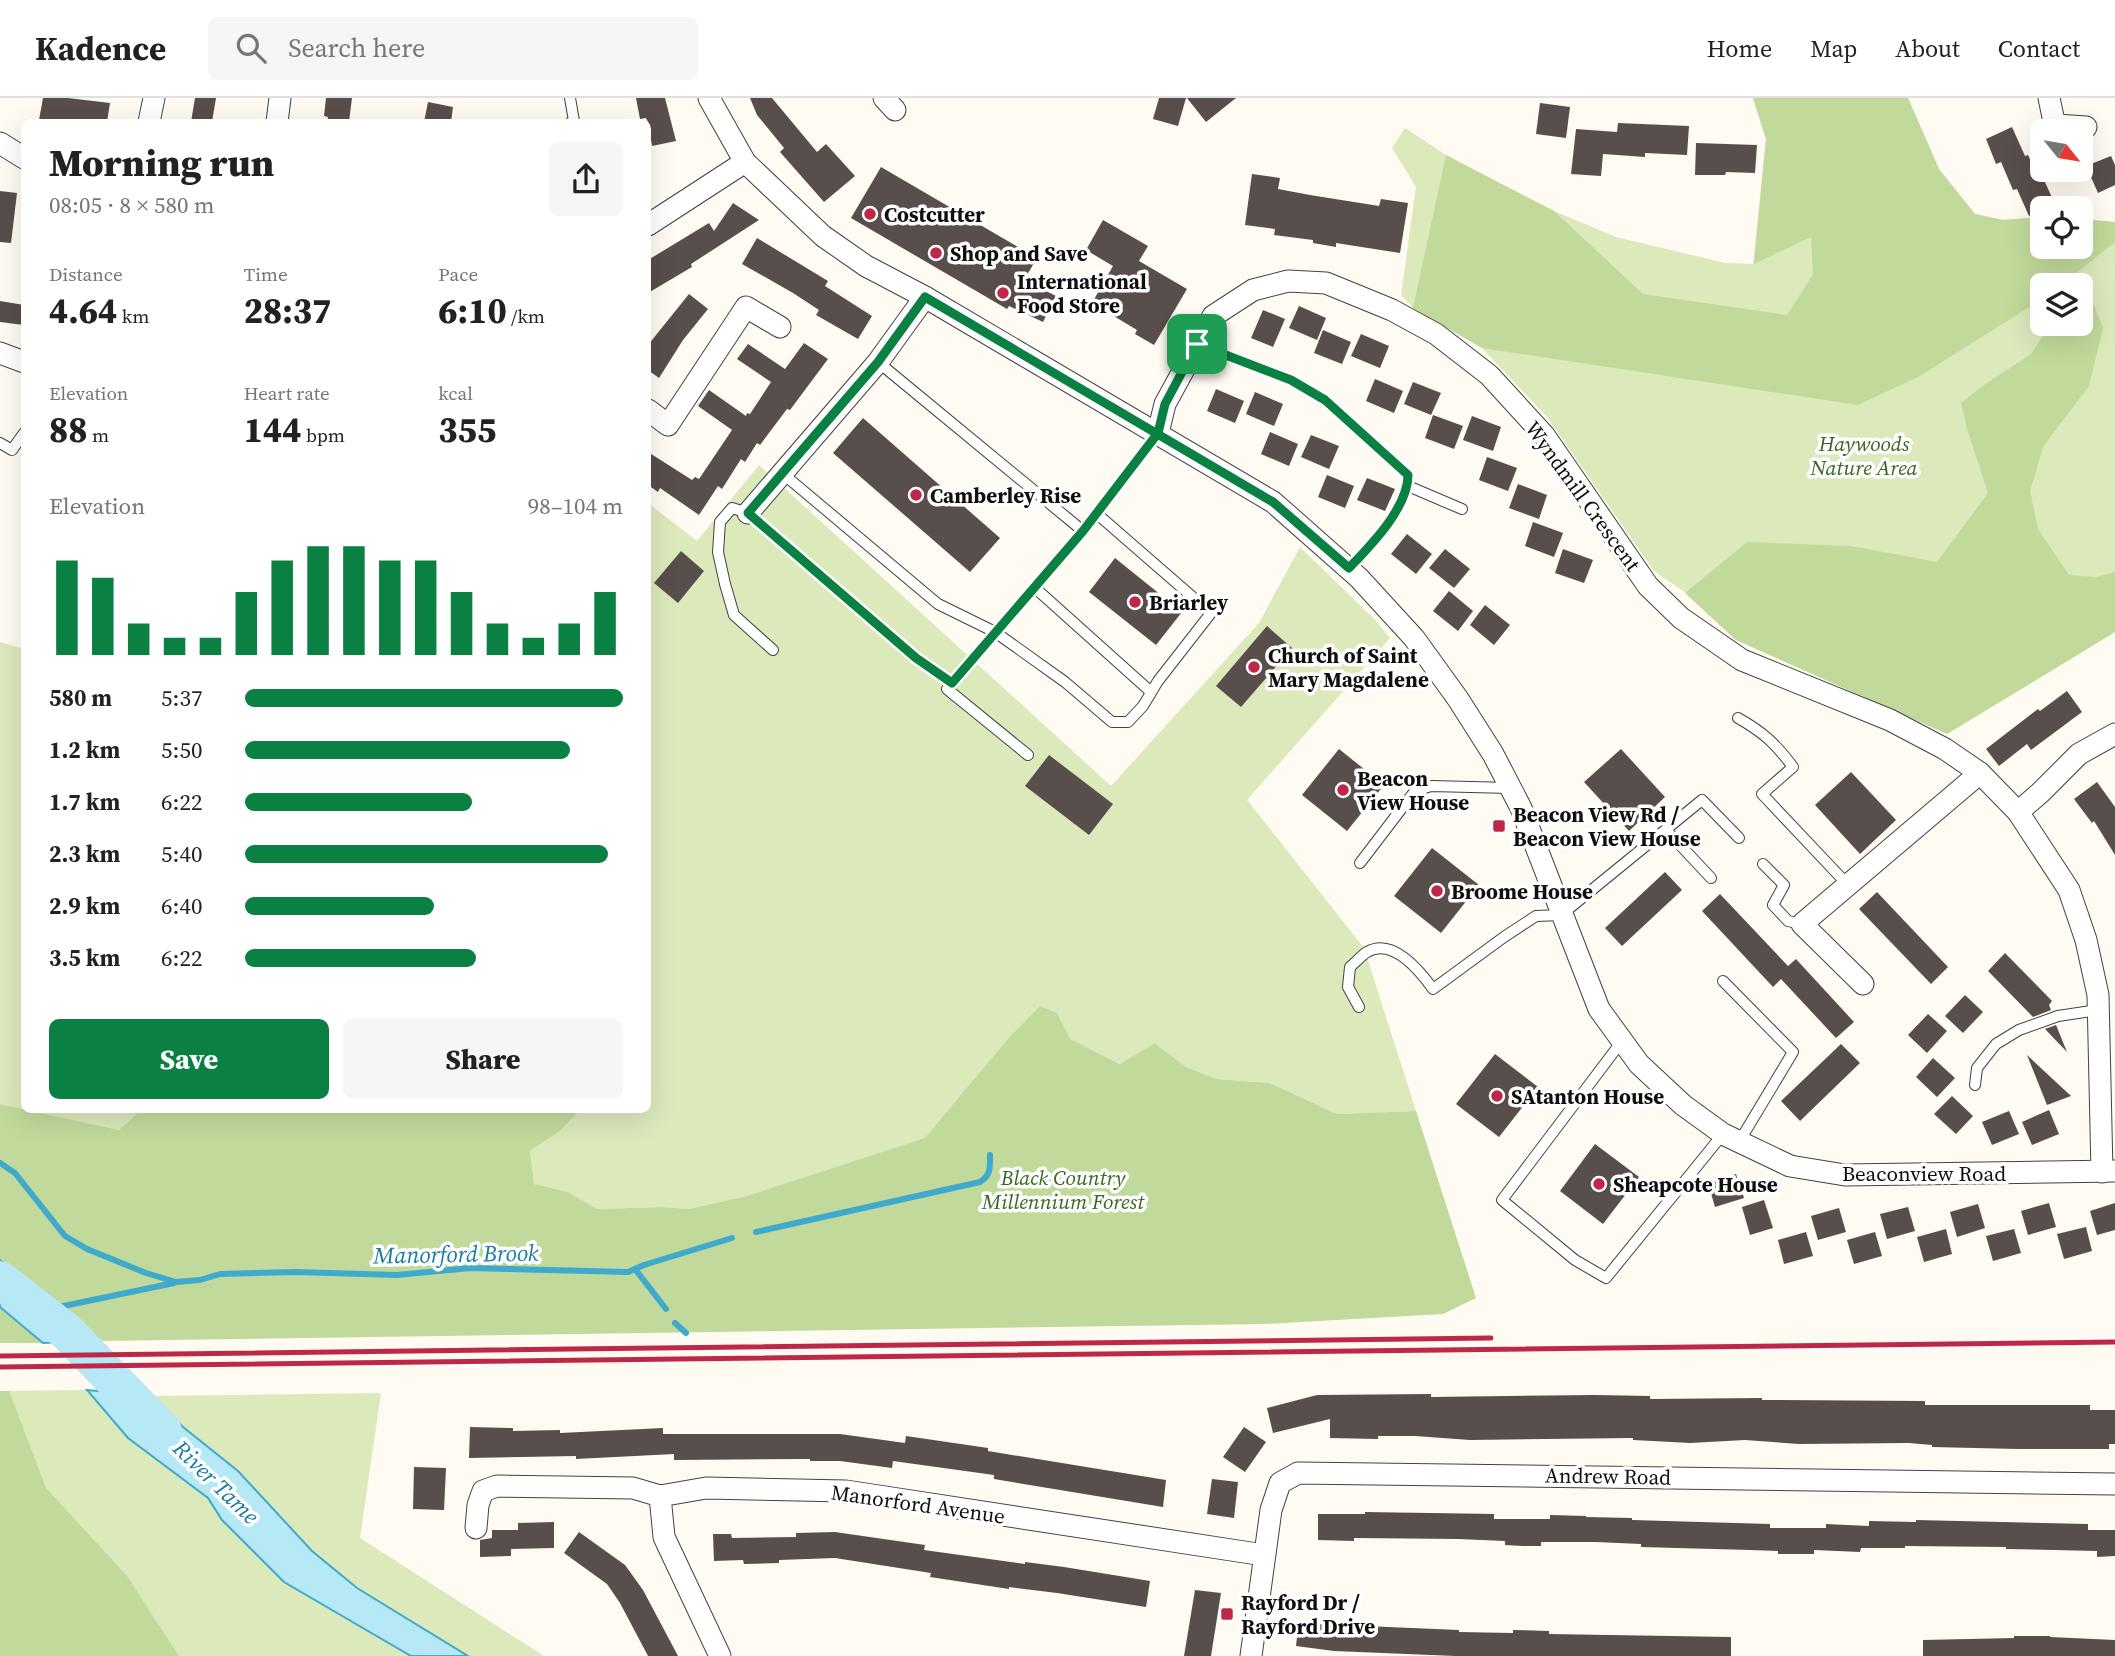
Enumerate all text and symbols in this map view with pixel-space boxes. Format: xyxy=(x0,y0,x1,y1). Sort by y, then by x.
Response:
search box xyxy=(208,17,698,80)
text: Kadence xyxy=(35,26,166,71)
icon: search xyxy=(232,29,270,67)
text: Search here xyxy=(288,30,425,66)
text: Home xyxy=(1707,32,1772,65)
text: Map xyxy=(1810,32,1857,65)
text: About xyxy=(1895,32,1960,65)
text: Contact xyxy=(1998,32,2080,65)
north arrow xyxy=(2030,119,2093,182)
map controls xyxy=(2030,119,2093,336)
text: Morning run xyxy=(49,137,274,189)
button: share xyxy=(549,142,623,216)
text: 08:05 · 8 × 580 m xyxy=(49,189,215,221)
button: locate xyxy=(2030,196,2093,259)
place label: Costcutter xyxy=(884,200,985,229)
marker: Costcutter xyxy=(862,206,878,222)
place label: Shop and Save xyxy=(950,239,1088,268)
marker: Shop and Save xyxy=(928,245,944,261)
text: Distance xyxy=(49,261,123,287)
text: Time xyxy=(244,261,288,287)
text: Pace xyxy=(438,261,478,287)
place label: International Food Store xyxy=(1017,267,1147,320)
button: layers xyxy=(2030,273,2093,336)
marker: International Food Store xyxy=(995,285,1011,301)
text: 4.64 xyxy=(49,287,117,335)
text: 28:37 xyxy=(244,287,331,335)
text: 6:10 xyxy=(438,287,507,335)
text: km xyxy=(117,303,149,329)
text: /km xyxy=(507,303,545,329)
pin xyxy=(1167,314,1227,374)
icon: arrive xyxy=(1178,325,1216,363)
text: Elevation xyxy=(49,380,128,406)
text: Heart rate xyxy=(244,380,330,406)
text: kcal xyxy=(438,380,473,406)
text: 88 xyxy=(49,406,88,454)
text: 144 xyxy=(244,406,302,454)
text: 355 xyxy=(438,406,496,454)
street label: Wyndmill Crescent xyxy=(1519,415,1648,577)
text: m xyxy=(88,422,109,448)
text: bpm xyxy=(302,422,345,448)
park label: Haywoods Nature Area xyxy=(1809,429,1918,482)
place label: Camberley Rise xyxy=(930,481,1081,510)
marker: Camberley Rise xyxy=(908,487,924,503)
text: Elevation xyxy=(49,490,145,522)
text: 98–104 m xyxy=(528,490,623,522)
place label: Briarley xyxy=(1149,588,1229,617)
marker: Briarley xyxy=(1127,594,1143,610)
place label: Church of Saint Mary Magdalene xyxy=(1268,641,1429,694)
marker: Church of Saint Mary Magdalene xyxy=(1246,659,1262,675)
text: 580 m xyxy=(49,682,112,714)
text: 5:37 xyxy=(161,682,202,714)
text: 1.2 km xyxy=(49,734,120,766)
text: 5:50 xyxy=(161,734,202,766)
place label: Beacon View House xyxy=(1357,764,1469,817)
marker: Beacon View House xyxy=(1335,782,1351,798)
text: 1.7 km xyxy=(49,786,120,818)
text: 6:22 xyxy=(161,786,202,818)
place label: Beacon View Rd / Beacon View House xyxy=(1513,800,1701,853)
marker: Beacon View Rd / Beacon View House xyxy=(1491,818,1507,834)
text: 2.3 km xyxy=(49,838,120,870)
text: 5:40 xyxy=(161,838,202,870)
place label: Broome House xyxy=(1451,877,1593,906)
marker: Broome House xyxy=(1429,883,1445,899)
text: 2.9 km xyxy=(49,890,120,922)
text: 6:40 xyxy=(161,890,202,922)
text: 3.5 km xyxy=(49,942,120,974)
text: 6:22 xyxy=(161,942,202,974)
button: Save xyxy=(49,1019,329,1099)
button: Share xyxy=(343,1019,623,1099)
place label: SAtanton House xyxy=(1511,1082,1664,1111)
marker: SAtanton House xyxy=(1489,1088,1505,1104)
street label: Beaconview Road xyxy=(1842,1159,2006,1188)
park label: Black Country Millennium Forest xyxy=(981,1163,1145,1216)
place label: Sheapcote House xyxy=(1613,1170,1778,1199)
marker: Sheapcote House xyxy=(1591,1176,1607,1192)
water label: Manorford Brook xyxy=(372,1237,539,1271)
water label: River Tame xyxy=(165,1432,267,1532)
street label: Andrew Road xyxy=(1545,1460,1671,1492)
street label: Manorford Avenue xyxy=(829,1477,1007,1531)
place label: Rayford Dr / Rayford Drive xyxy=(1241,1588,1375,1641)
marker: Rayford Dr / Rayford Drive xyxy=(1219,1606,1235,1622)

